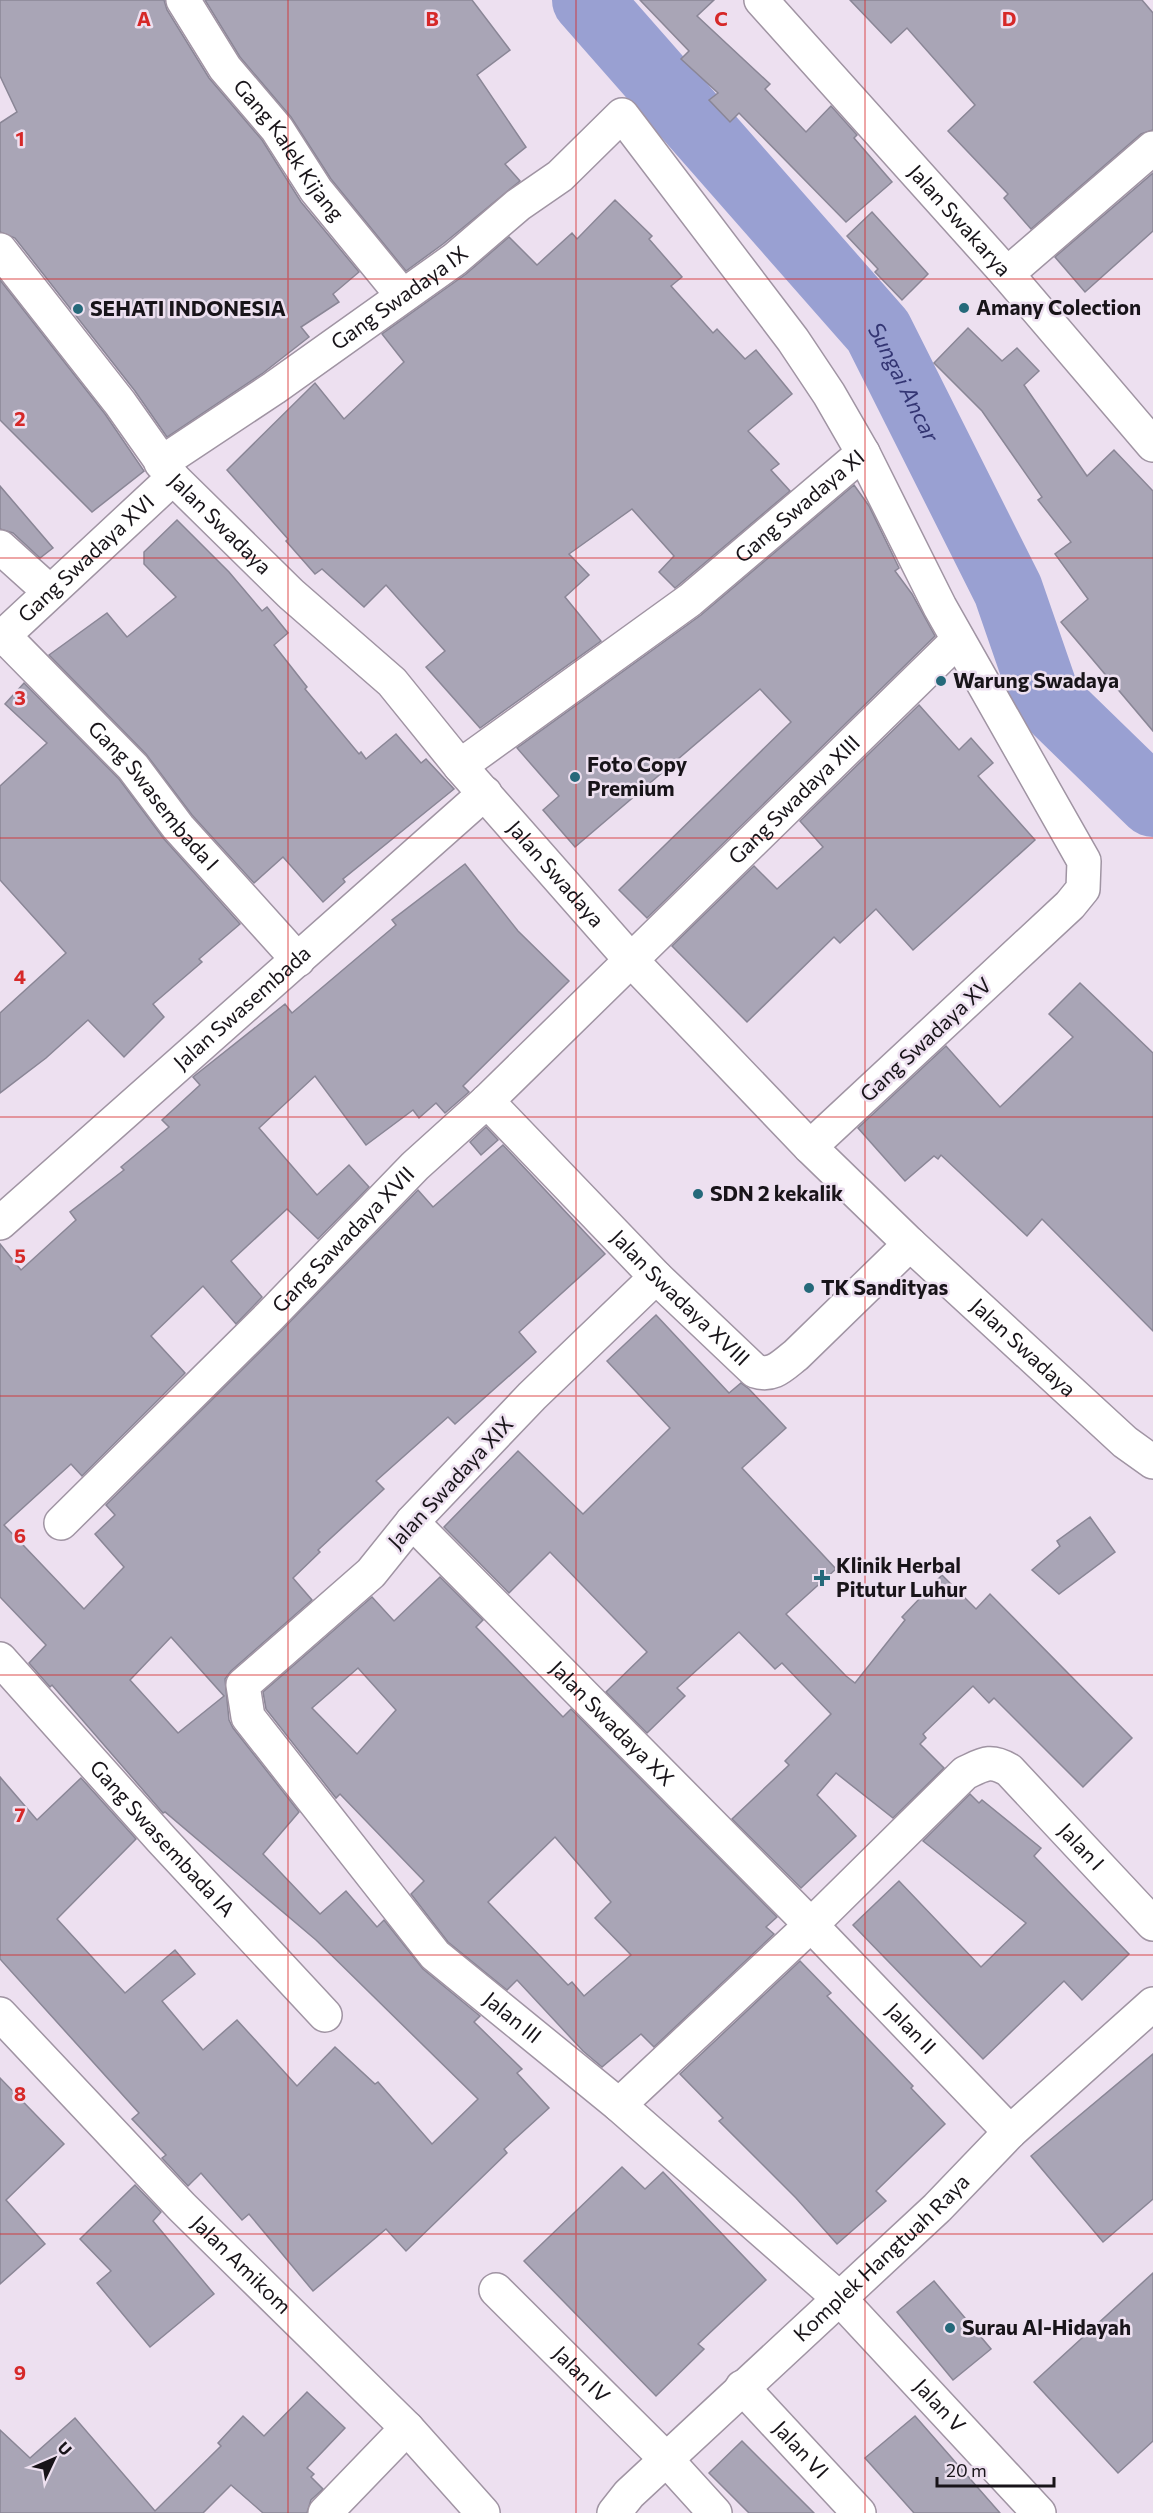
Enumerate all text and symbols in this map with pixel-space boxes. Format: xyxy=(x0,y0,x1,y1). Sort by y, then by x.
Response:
text: A xyxy=(137,6,151,30)
text: B xyxy=(425,6,439,30)
text: C xyxy=(714,6,728,30)
text: D xyxy=(1002,6,1016,30)
street label: Gang Kalek Kijang xyxy=(229,73,350,225)
text: 1 xyxy=(15,126,25,150)
street label: Jalan Swakarya xyxy=(904,159,1017,281)
street label: Gang Swadaya IX xyxy=(326,240,472,354)
place label: Amany Colection xyxy=(976,294,1141,319)
place label: SEHATI INDONESIA xyxy=(90,295,286,320)
marker: Amany Colection xyxy=(957,301,971,315)
marker: SEHATI INDONESIA xyxy=(71,302,85,316)
water label: Sungai Ancar xyxy=(863,316,946,447)
text: 2 xyxy=(14,406,26,430)
street label: Gang Swadaya XI xyxy=(729,443,869,567)
street label: Jalan Swadaya xyxy=(165,467,277,579)
street label: Gang Swadaya XVI xyxy=(12,488,158,627)
place label: Warung Swadaya xyxy=(953,667,1119,692)
marker: Warung Swadaya xyxy=(934,674,948,688)
text: 3 xyxy=(14,685,26,709)
street label: Gang Swasembada I xyxy=(84,715,225,875)
street label: Gang Swadaya XIII xyxy=(723,729,864,869)
place label: Foto Copy Premium xyxy=(587,751,688,800)
marker: Foto Copy Premium xyxy=(568,770,582,784)
street label: Jalan Swadaya xyxy=(503,815,610,932)
street label: Jalan Swasembada xyxy=(168,940,315,1074)
text: 4 xyxy=(14,964,26,988)
street label: Gang Swadaya XV xyxy=(854,972,996,1106)
street label: Gang Sawadaya XVII xyxy=(266,1161,419,1317)
place label: SDN 2 kekalik xyxy=(710,1180,843,1205)
marker: SDN 2 kekalik xyxy=(691,1187,705,1201)
street label: Jalan Swadaya XVIII xyxy=(607,1224,755,1370)
text: 5 xyxy=(14,1243,26,1267)
place label: TK Sandityas xyxy=(821,1274,948,1299)
marker: TK Sandityas xyxy=(802,1281,816,1295)
street label: Jalan Swadaya xyxy=(966,1292,1081,1401)
street label: Jalan Swadaya XIX xyxy=(382,1411,518,1553)
text: 6 xyxy=(14,1523,26,1547)
place label: Klinik Herbal Pitutur Luhur xyxy=(836,1552,967,1601)
marker: Klinik Herbal Pitutur Luhur xyxy=(813,1569,831,1587)
street label: Jalan Swadaya XX xyxy=(546,1655,680,1791)
street label: Gang Swasembada IA xyxy=(85,1754,241,1921)
text: 7 xyxy=(15,1802,26,1826)
street label: Jalan I xyxy=(1054,1817,1110,1875)
street label: Jalan III xyxy=(479,1986,547,2048)
street label: Jalan II xyxy=(882,1997,942,2058)
text: 8 xyxy=(14,2081,26,2105)
street label: Komplek Hangtuah Raya xyxy=(788,2168,974,2346)
street label: Jalan Amikom xyxy=(187,2210,297,2318)
place label: Surau Al-Hidayah xyxy=(962,2314,1131,2339)
marker: Surau Al-Hidayah xyxy=(943,2321,957,2335)
street label: Jalan IV xyxy=(549,2340,616,2407)
text: 9 xyxy=(14,2360,26,2384)
street label: Jalan V xyxy=(910,2373,972,2437)
street label: Jalan VI xyxy=(769,2415,835,2483)
north arrow xyxy=(24,2429,84,2489)
text: U xyxy=(54,2437,76,2459)
scale bar xyxy=(937,2450,1054,2488)
text: 20 m xyxy=(946,2459,987,2481)

